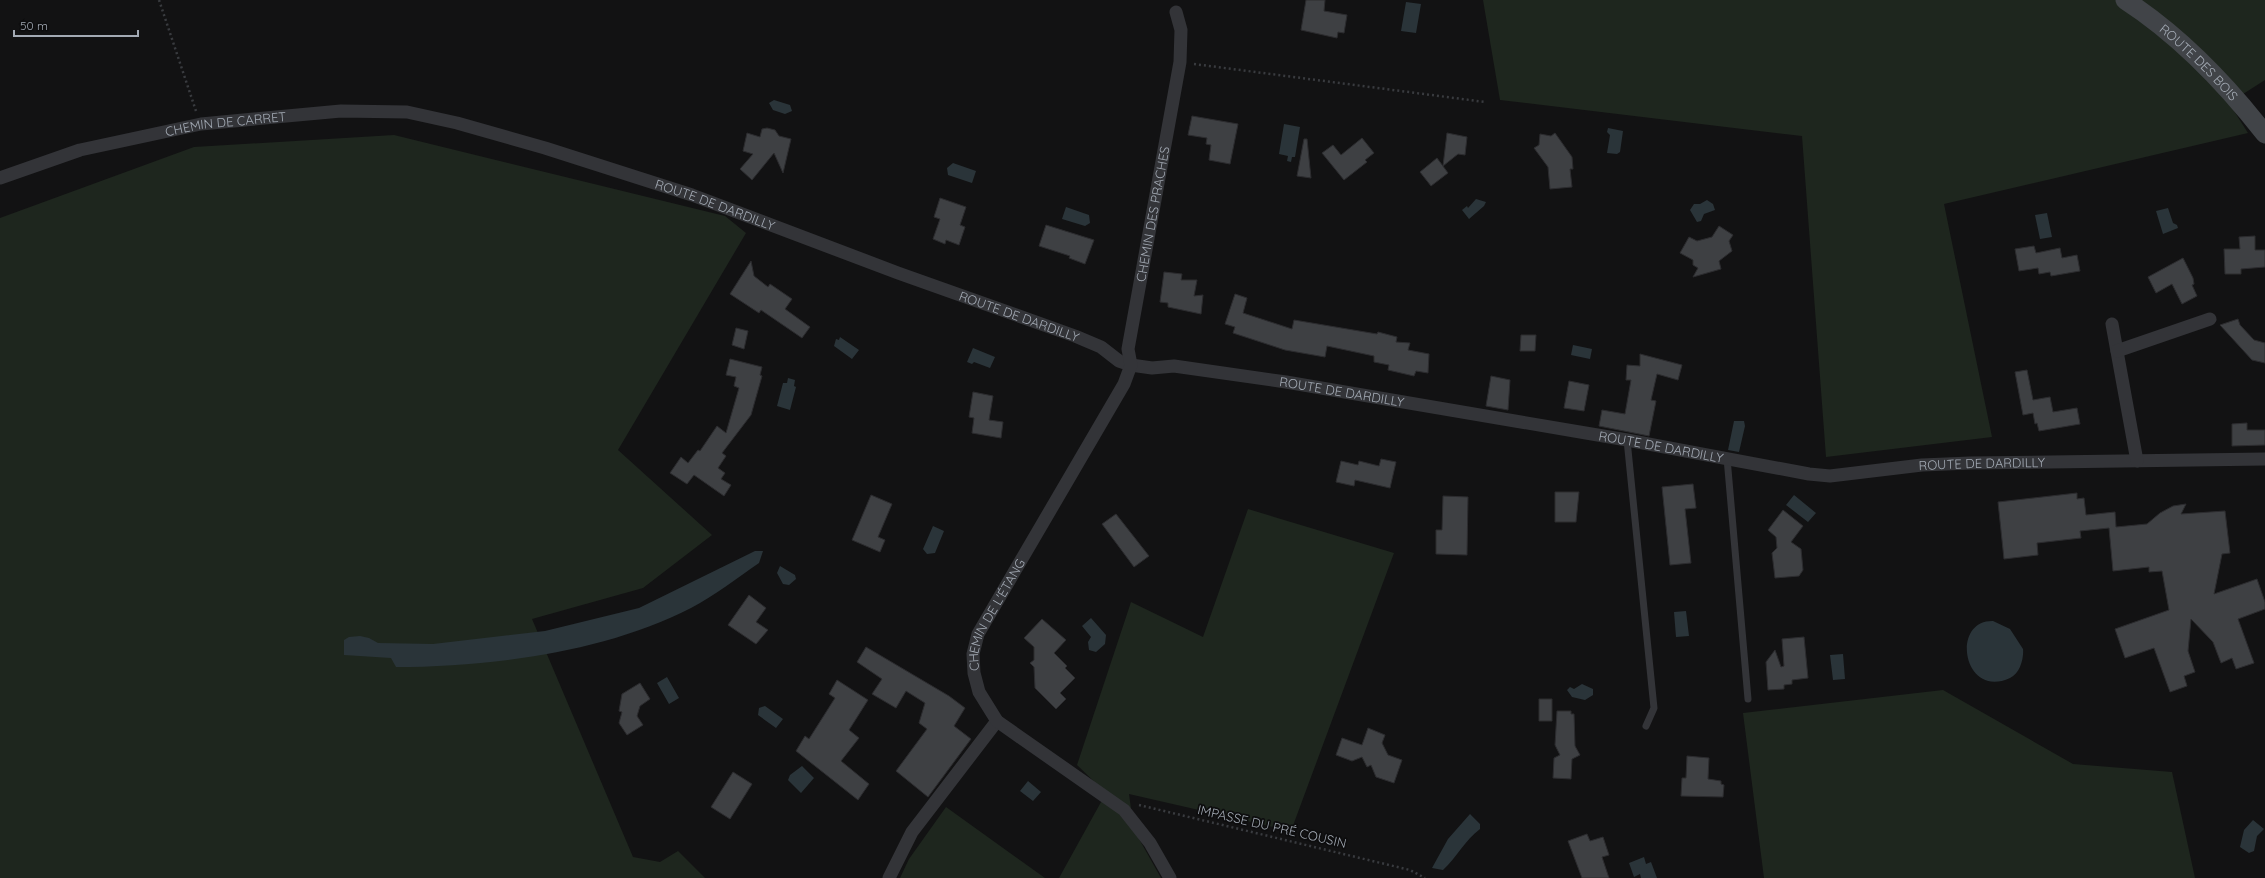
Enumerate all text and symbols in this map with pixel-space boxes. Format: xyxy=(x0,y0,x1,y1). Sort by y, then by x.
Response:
scale bar xyxy=(14,12,138,38)
text: 50 m xyxy=(20,18,48,33)
street label: ROUTE DES BOIS xyxy=(2157,20,2242,104)
street label: CHEMIN DE CARRET xyxy=(163,108,287,140)
street label: CHEMIN DES PRACHES xyxy=(1132,145,1173,283)
street label: ROUTE DE DARDILLY xyxy=(653,176,778,234)
street label: ROUTE DE DARDILLY xyxy=(957,287,1082,345)
street label: ROUTE DE DARDILLY xyxy=(1278,373,1406,410)
street label: ROUTE DE DARDILLY xyxy=(1598,427,1725,466)
street label: ROUTE DE DARDILLY xyxy=(1918,454,2046,473)
street label: CHEMIN DE L'ÉTANG xyxy=(965,556,1028,671)
street label: IMPASSE DU PRÉ COUSIN xyxy=(1196,801,1348,851)

